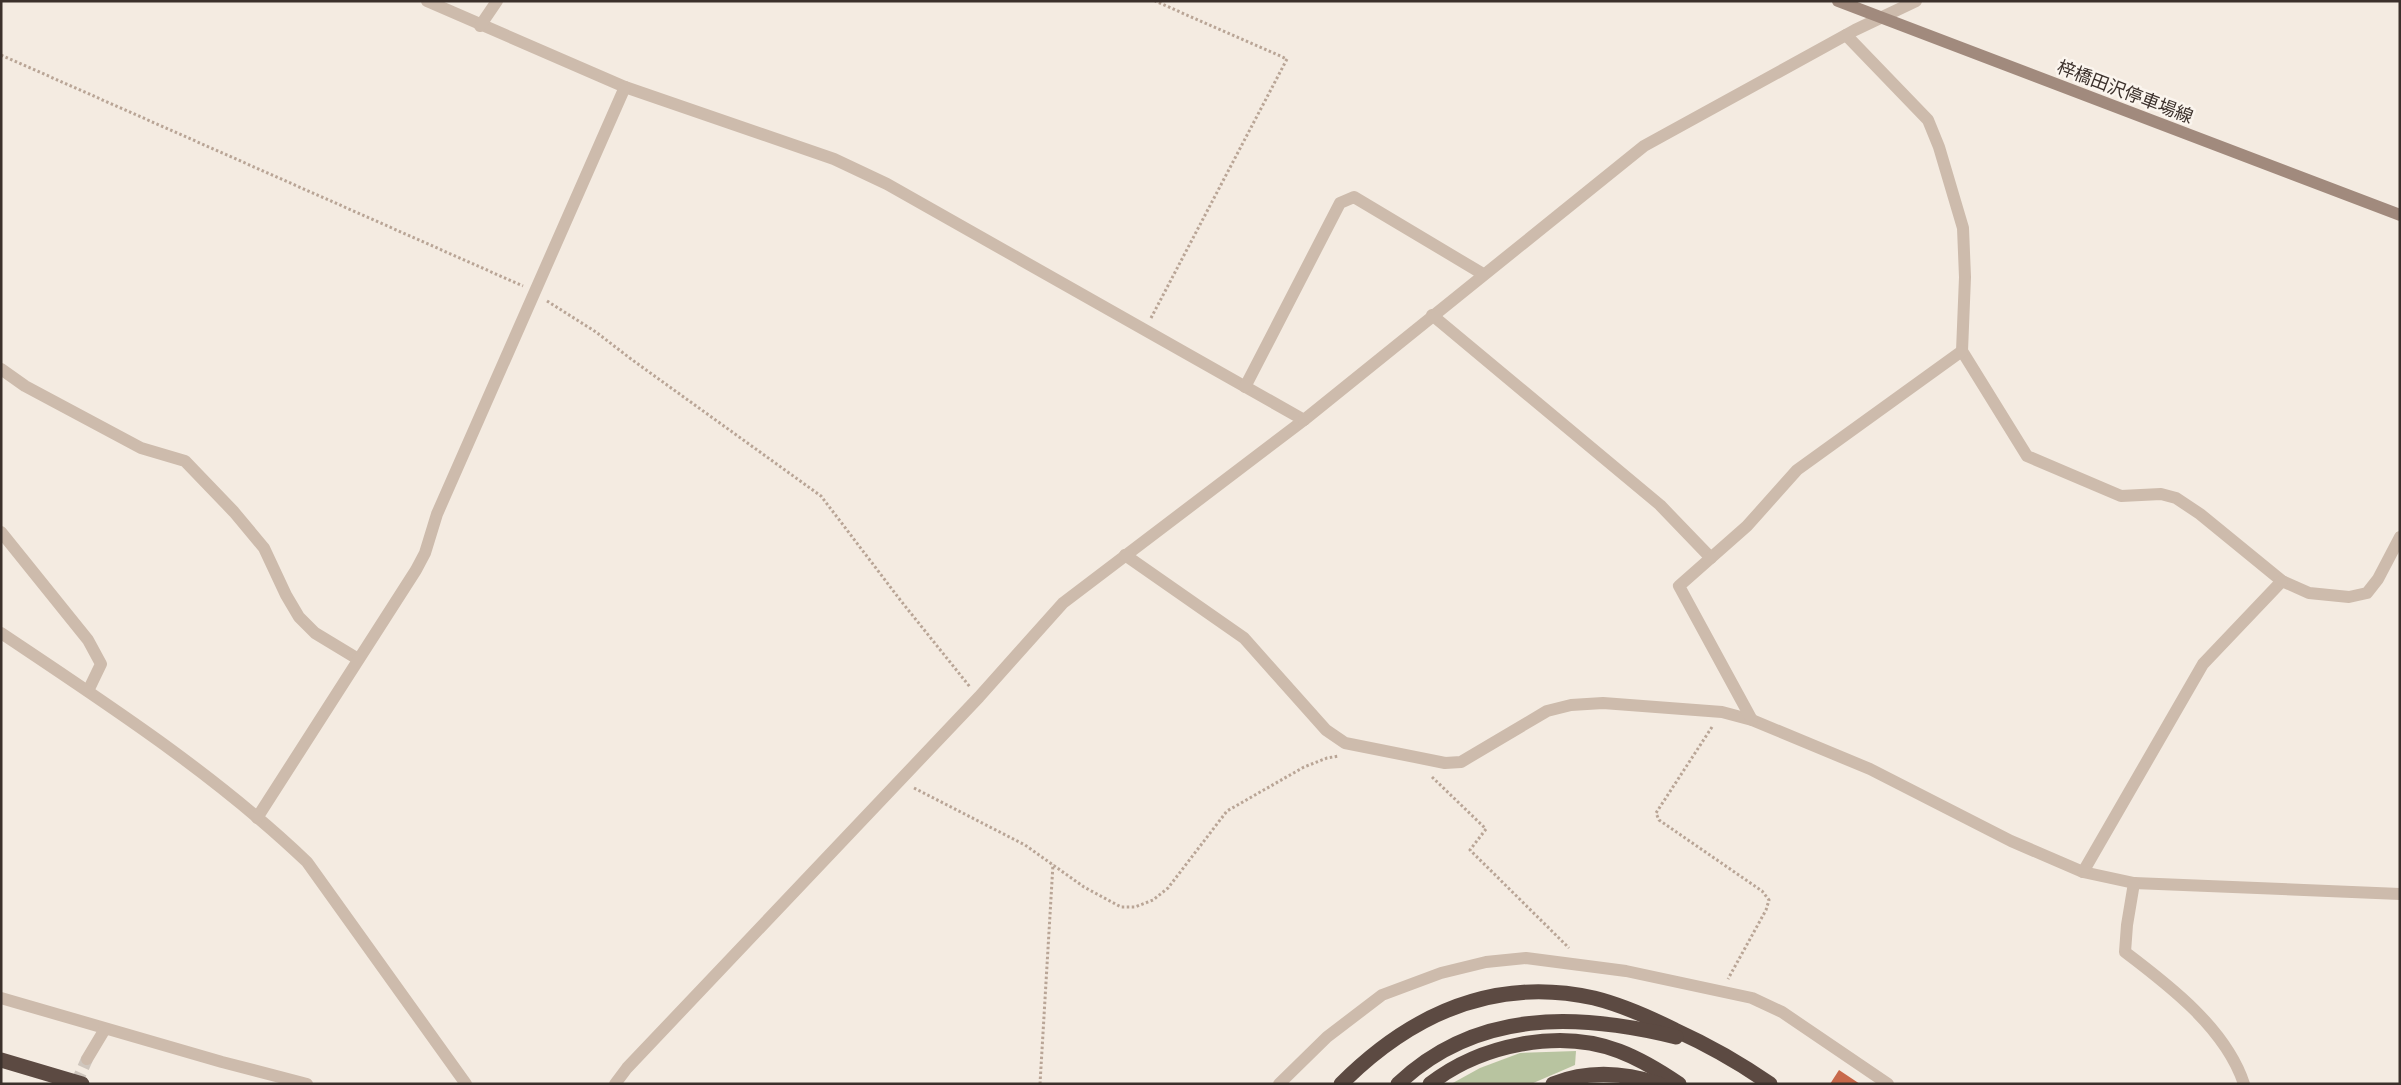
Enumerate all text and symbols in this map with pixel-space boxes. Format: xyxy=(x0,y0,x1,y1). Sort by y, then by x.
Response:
street label: 梓橋田沢停車場線 xyxy=(2054,57,2196,127)

